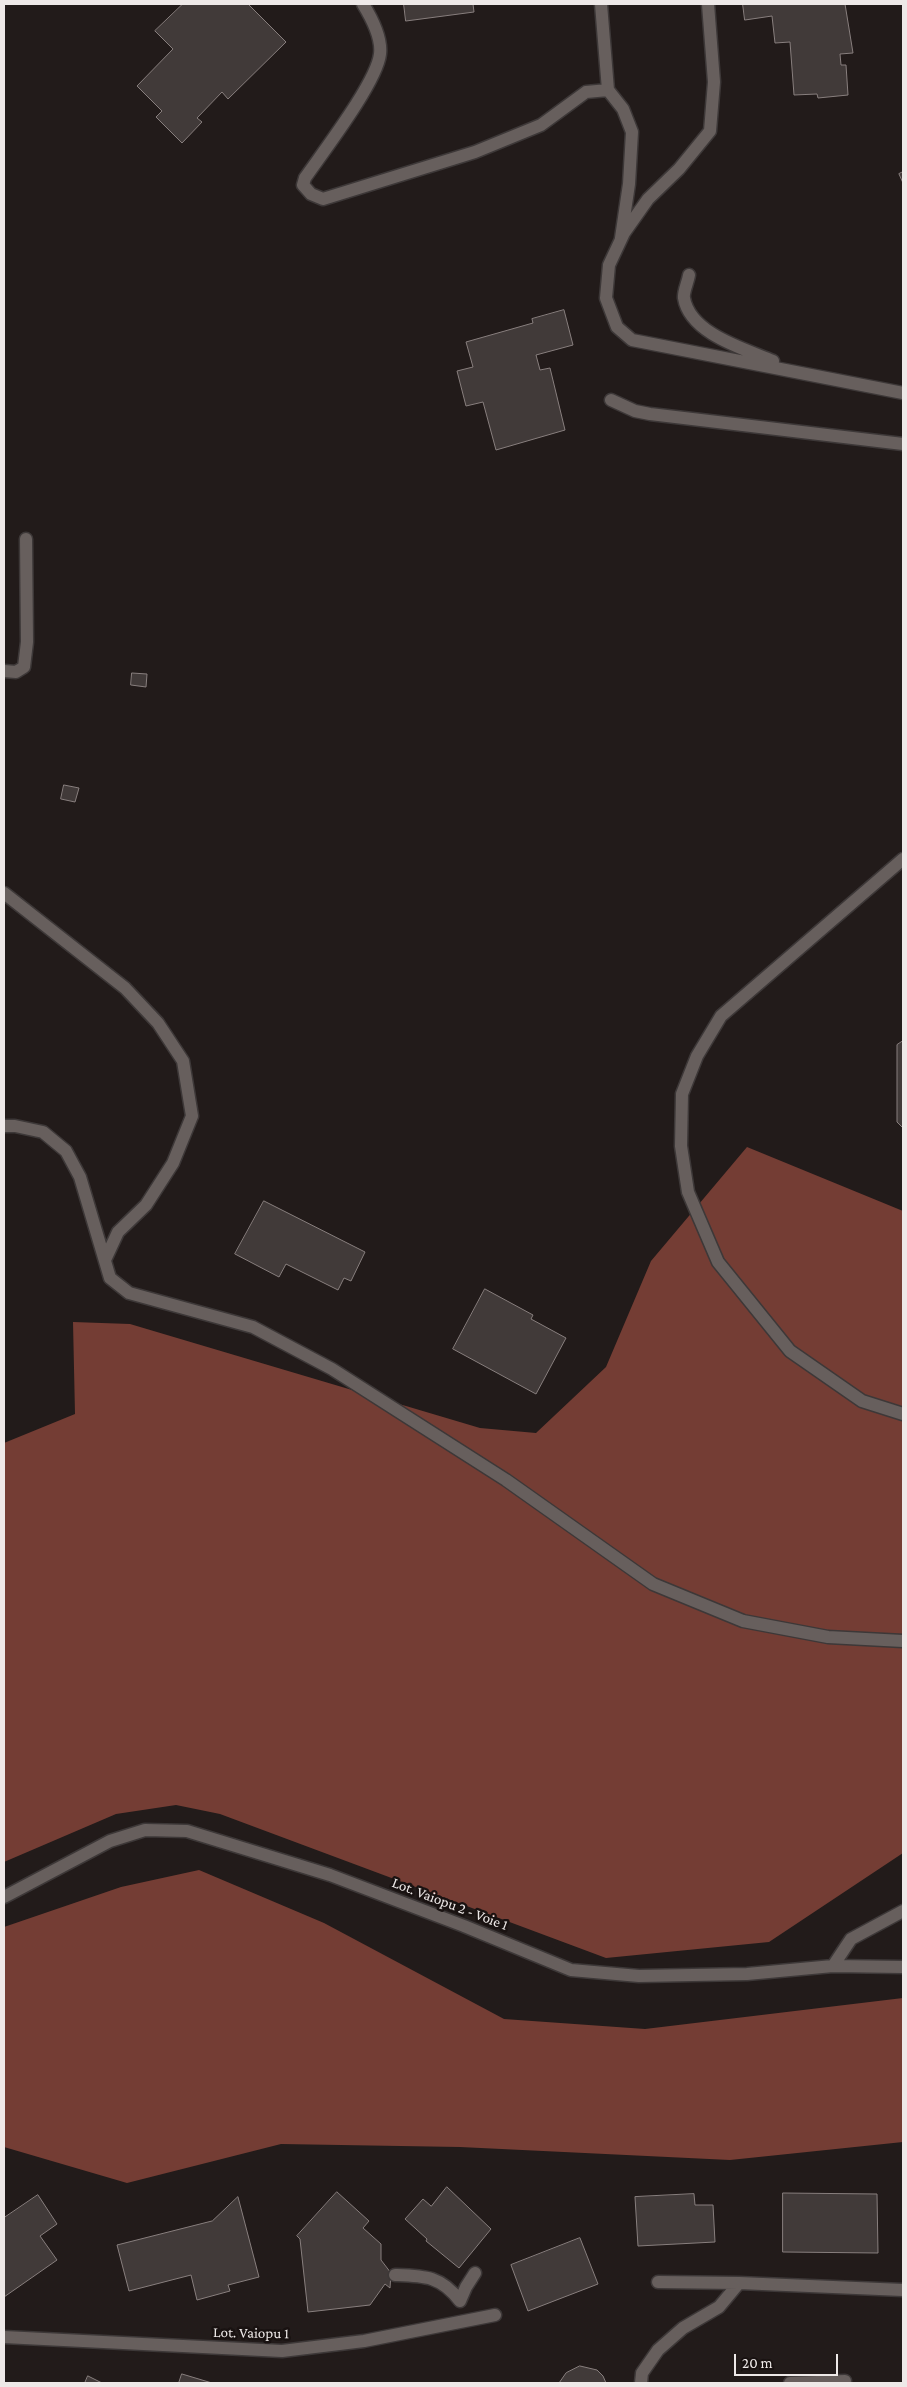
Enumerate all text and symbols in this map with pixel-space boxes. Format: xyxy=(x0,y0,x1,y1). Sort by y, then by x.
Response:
street label: Lot. Vaiopu 2 - Voie 1 xyxy=(389,1874,511,1934)
street label: Lot. Vaiopu 1 xyxy=(213,2323,289,2343)
scale bar xyxy=(737,2344,841,2376)
text: 20 m xyxy=(742,2355,773,2371)

